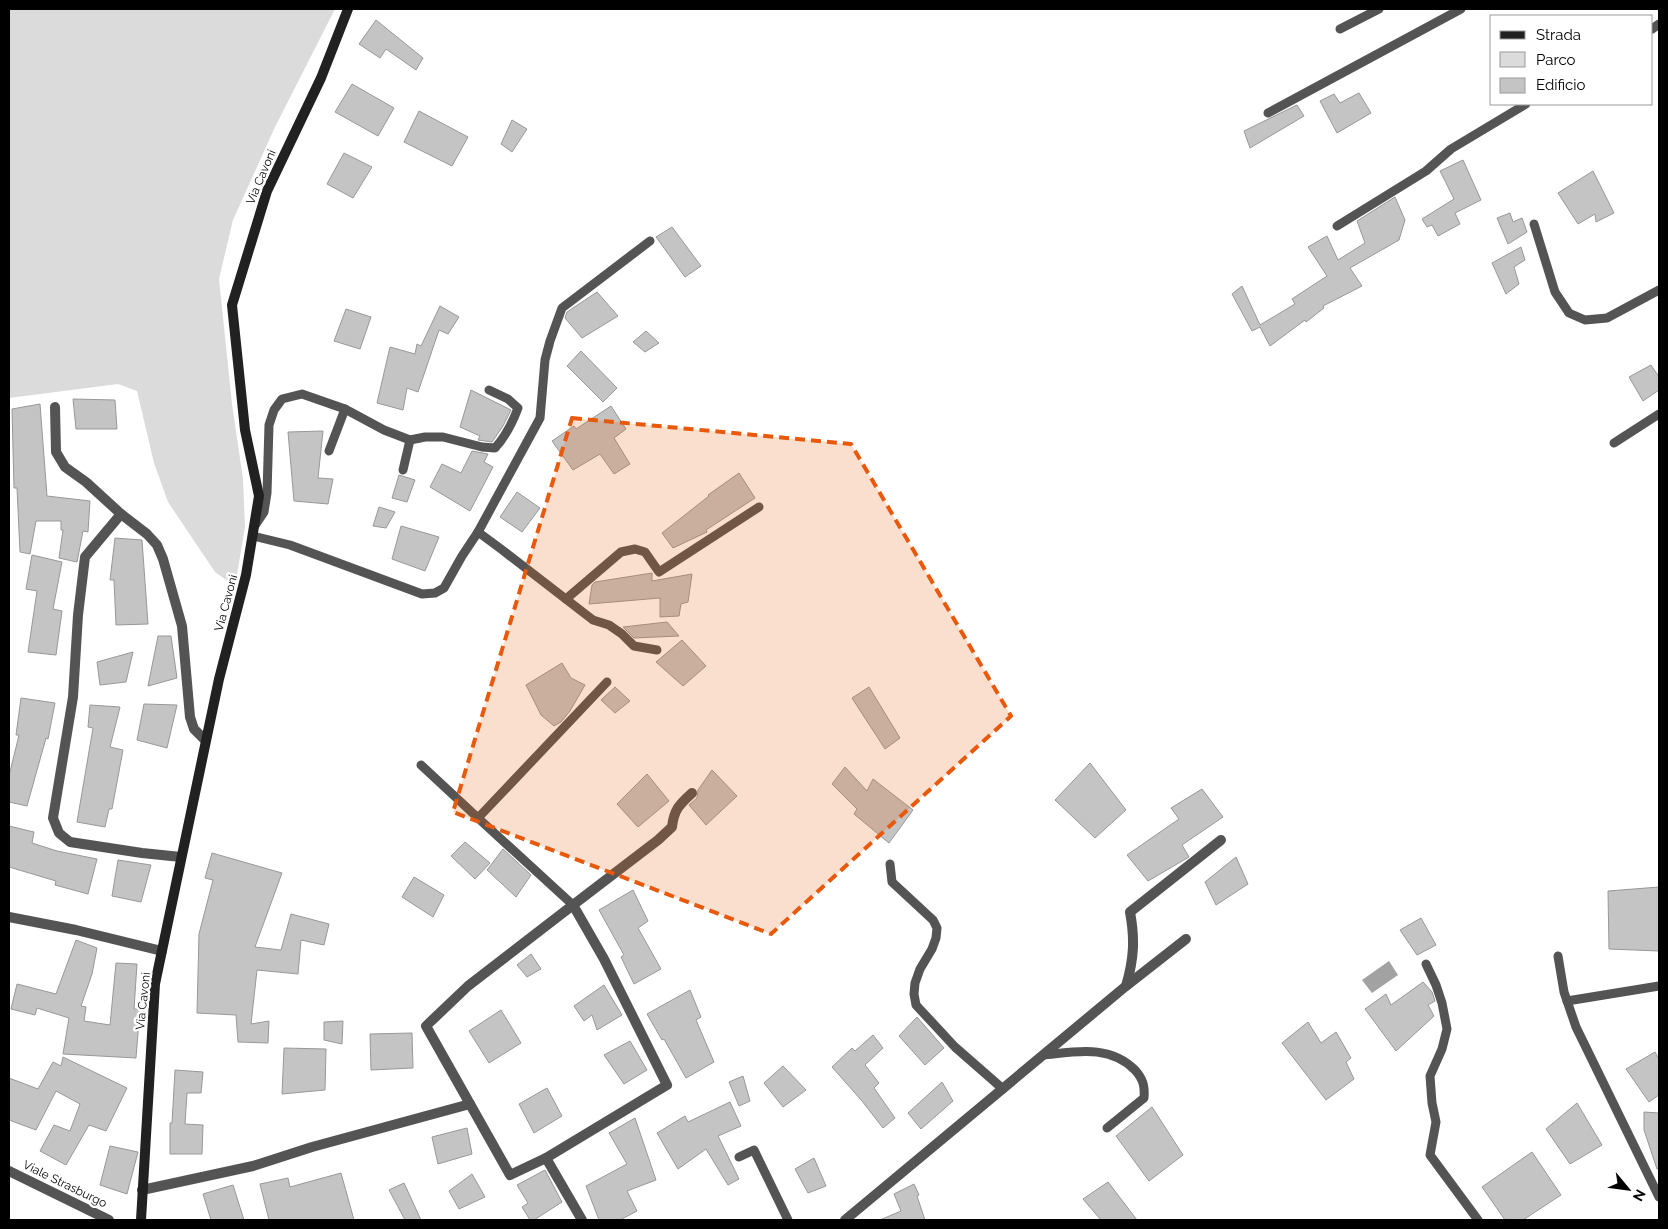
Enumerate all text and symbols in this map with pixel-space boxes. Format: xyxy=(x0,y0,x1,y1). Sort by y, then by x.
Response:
legend xyxy=(1490,15,1653,105)
text: Strada xyxy=(1536,26,1581,44)
text: Parco xyxy=(1536,51,1576,69)
text: Edificio xyxy=(1536,76,1586,94)
street label: Via Cavoni xyxy=(243,148,279,206)
street label: Via Cavoni xyxy=(212,573,240,633)
street label: Via Cavoni xyxy=(133,971,153,1031)
street label: Viale Strasburgo xyxy=(21,1158,109,1210)
north arrow xyxy=(1603,1164,1653,1214)
text: N xyxy=(1630,1187,1649,1204)

